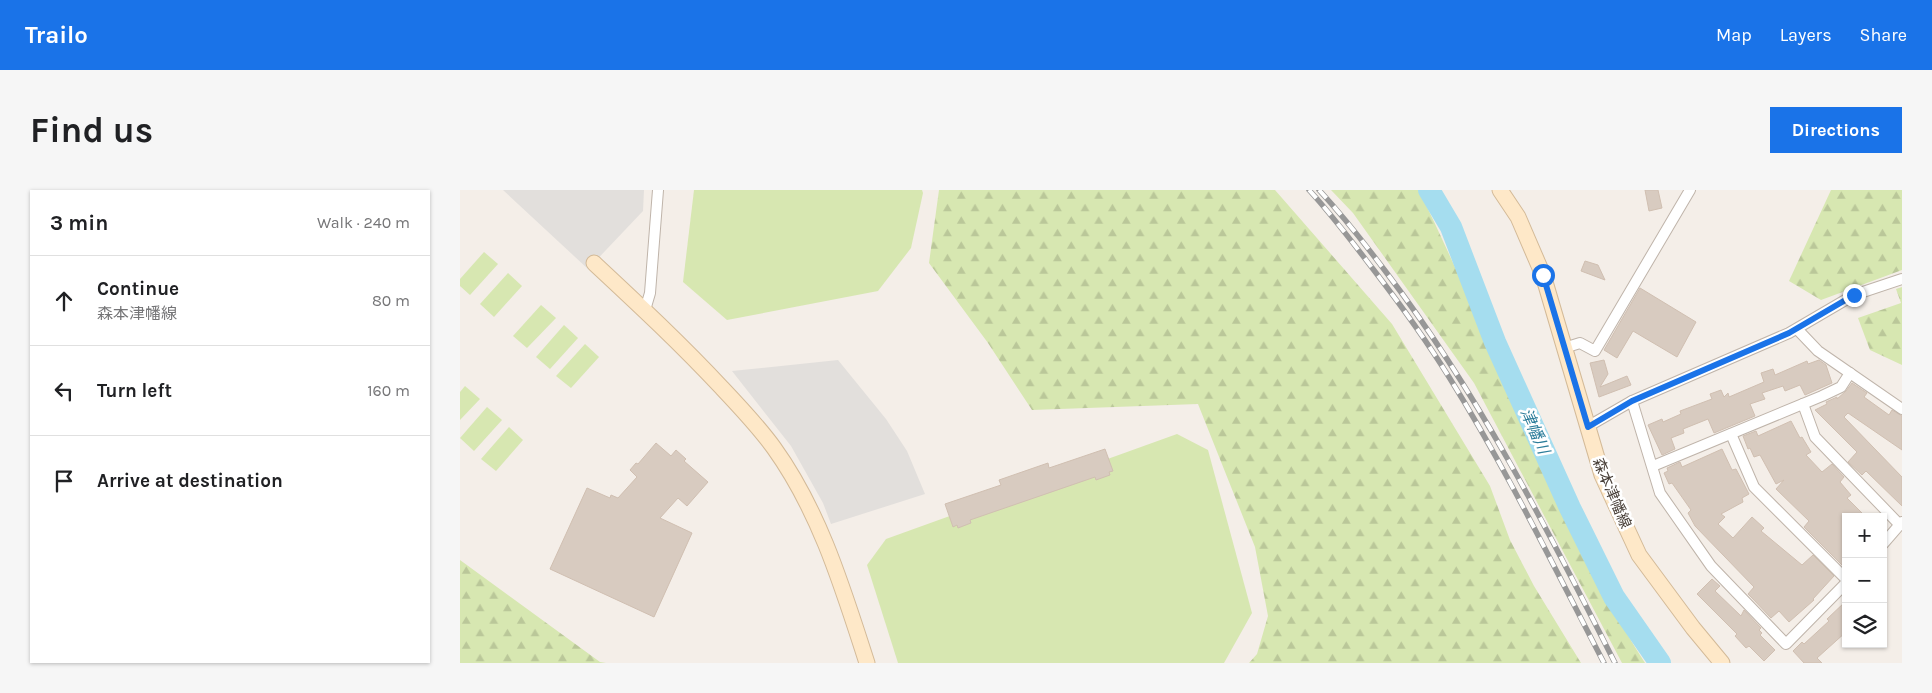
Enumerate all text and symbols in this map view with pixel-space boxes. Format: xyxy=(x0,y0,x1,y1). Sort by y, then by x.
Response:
text: Trailo xyxy=(25,21,88,49)
text: Map xyxy=(1716,24,1752,46)
text: Layers xyxy=(1780,24,1832,46)
text: Share xyxy=(1860,24,1907,46)
button: Directions xyxy=(1770,107,1902,153)
text: Find us xyxy=(30,110,153,151)
text: 3 min xyxy=(50,211,108,235)
text: Walk · 240 m xyxy=(317,213,410,232)
route start xyxy=(1532,264,1555,287)
text: Continue xyxy=(97,278,179,300)
route end xyxy=(1843,284,1866,307)
icon: ahead xyxy=(50,287,78,315)
text: 80 m xyxy=(372,291,410,310)
text: 森本津幡線 xyxy=(97,304,177,323)
icon: left xyxy=(50,377,78,405)
text: Turn left xyxy=(97,380,172,402)
text: 160 m xyxy=(367,381,410,400)
water label: 津幡川 xyxy=(1517,405,1554,459)
street label: 森本津幡線 xyxy=(1589,455,1635,531)
icon: arrive xyxy=(50,467,78,495)
text: Arrive at destination xyxy=(97,470,283,492)
map controls xyxy=(1842,513,1887,648)
button: + xyxy=(1842,513,1887,558)
button: − xyxy=(1842,558,1887,603)
button: layers xyxy=(1842,603,1887,648)

